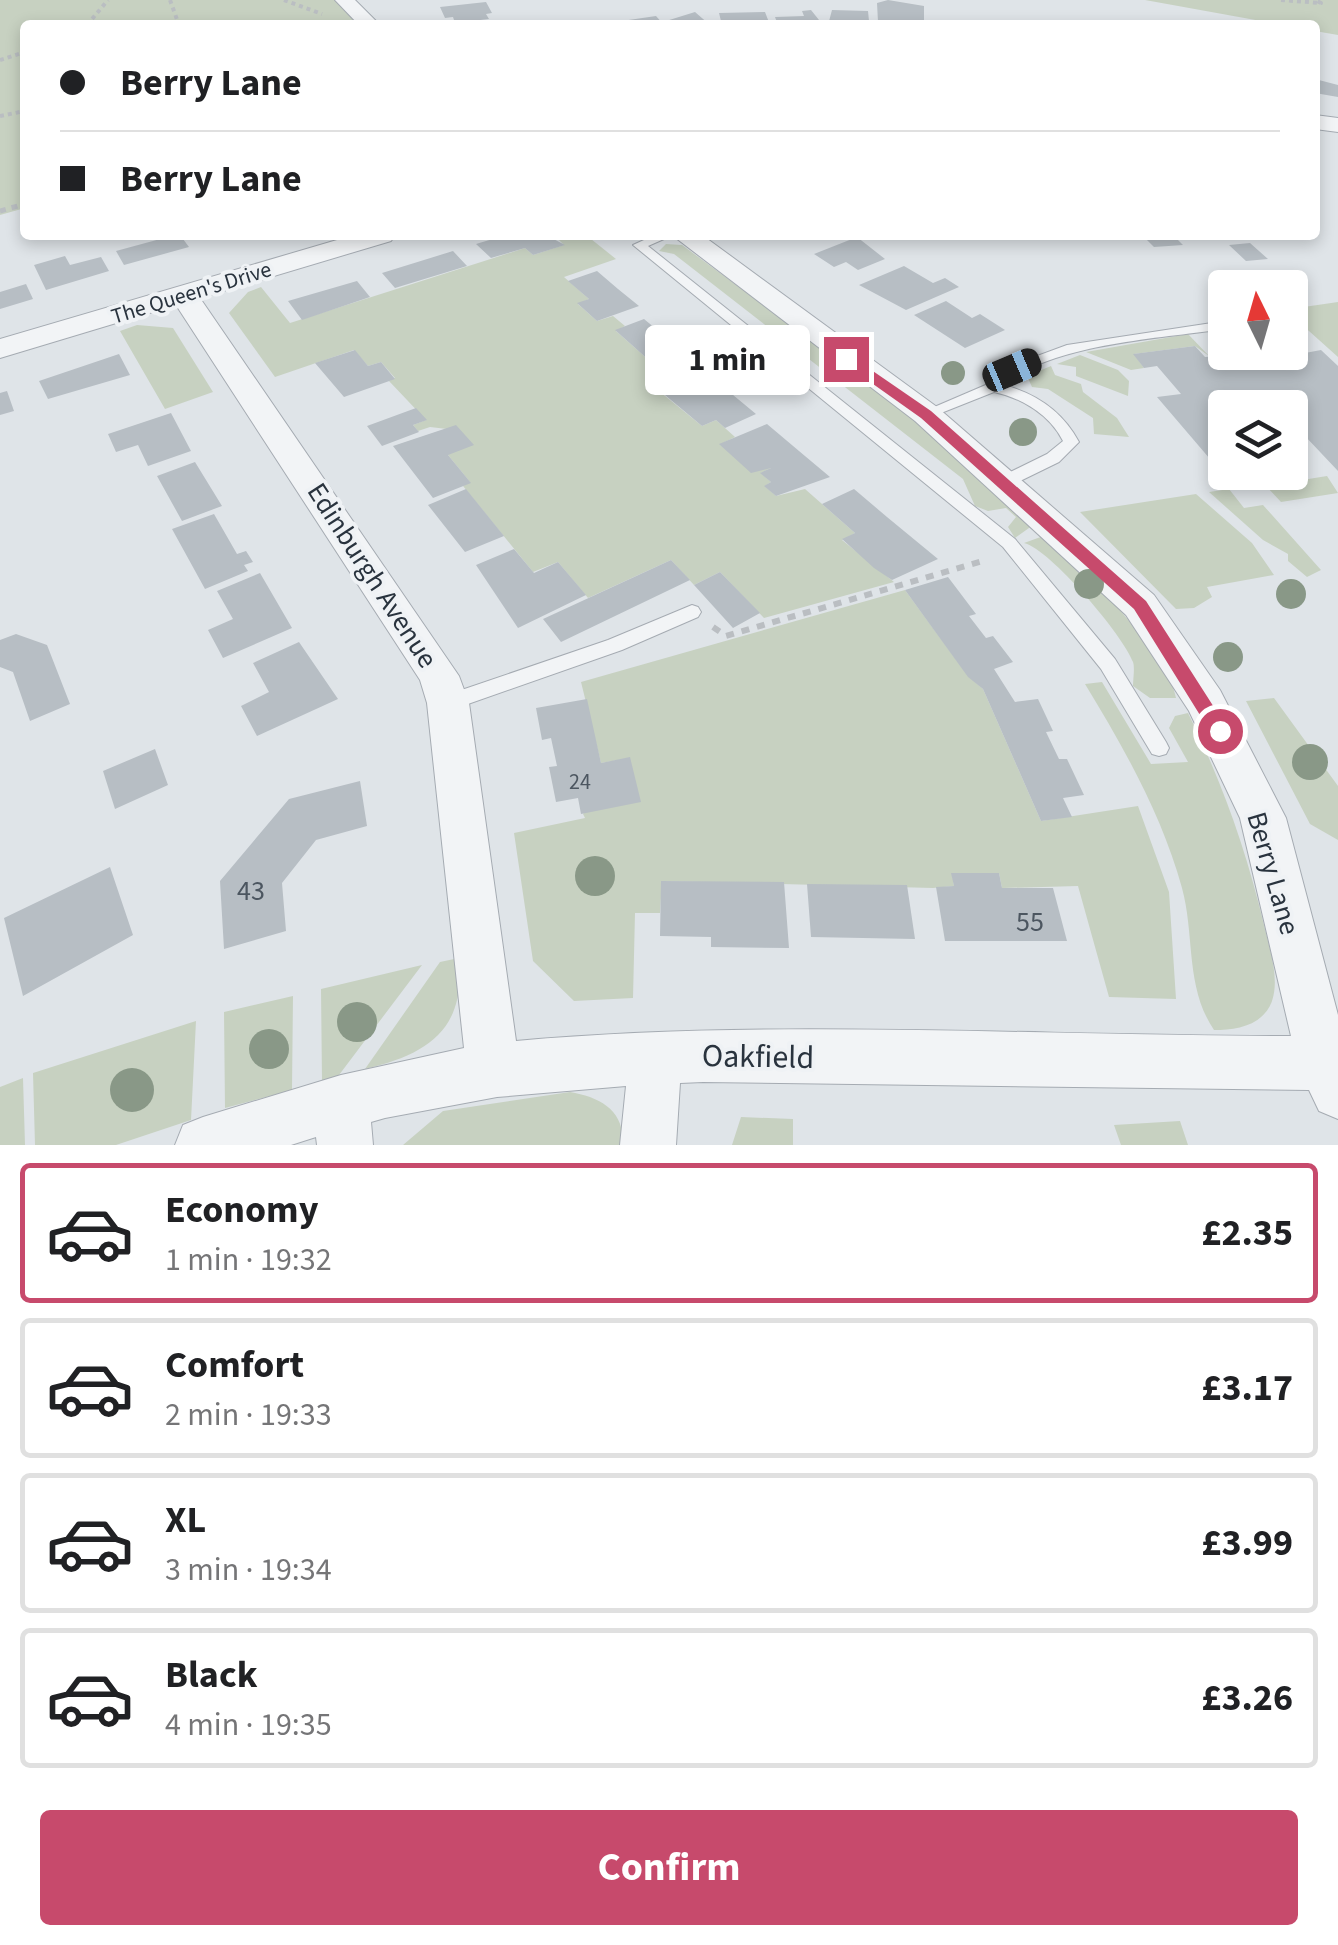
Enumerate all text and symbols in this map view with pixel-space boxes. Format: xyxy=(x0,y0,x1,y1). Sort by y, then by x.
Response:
text: Berry Lane xyxy=(120,56,302,110)
text: Berry Lane xyxy=(120,152,302,206)
street label: The Queen's Drive xyxy=(107,253,275,333)
north arrow xyxy=(1208,270,1308,370)
map controls xyxy=(1208,270,1308,490)
callout: 1 min xyxy=(646,324,811,394)
text: 1 min xyxy=(689,337,766,383)
route end xyxy=(824,337,869,382)
car xyxy=(979,344,1045,396)
button: layers xyxy=(1208,390,1308,490)
street label: Edinburgh Avenue xyxy=(297,475,447,676)
route start xyxy=(1198,709,1243,754)
house number: 24 xyxy=(569,766,591,798)
street label: Berry Lane xyxy=(1236,807,1310,939)
house number: 43 xyxy=(237,871,265,911)
house number: 55 xyxy=(1016,902,1044,942)
street label: Oakfield xyxy=(701,1033,814,1081)
text: Economy xyxy=(165,1183,318,1237)
icon: car xyxy=(45,1188,135,1278)
text: £2.35 xyxy=(1201,1206,1293,1260)
text: 1 min · 19:32 xyxy=(165,1237,332,1283)
text: Comfort xyxy=(165,1338,304,1392)
icon: car xyxy=(45,1343,135,1433)
text: £3.17 xyxy=(1201,1361,1293,1415)
text: 2 min · 19:33 xyxy=(165,1392,332,1438)
text: XL xyxy=(165,1493,206,1547)
icon: car xyxy=(45,1498,135,1588)
text: £3.99 xyxy=(1201,1516,1293,1570)
text: 3 min · 19:34 xyxy=(165,1547,332,1593)
text: Black xyxy=(165,1648,258,1702)
icon: car xyxy=(45,1653,135,1743)
text: £3.26 xyxy=(1201,1671,1293,1725)
text: 4 min · 19:35 xyxy=(165,1702,332,1748)
button: Confirm xyxy=(40,1810,1298,1925)

